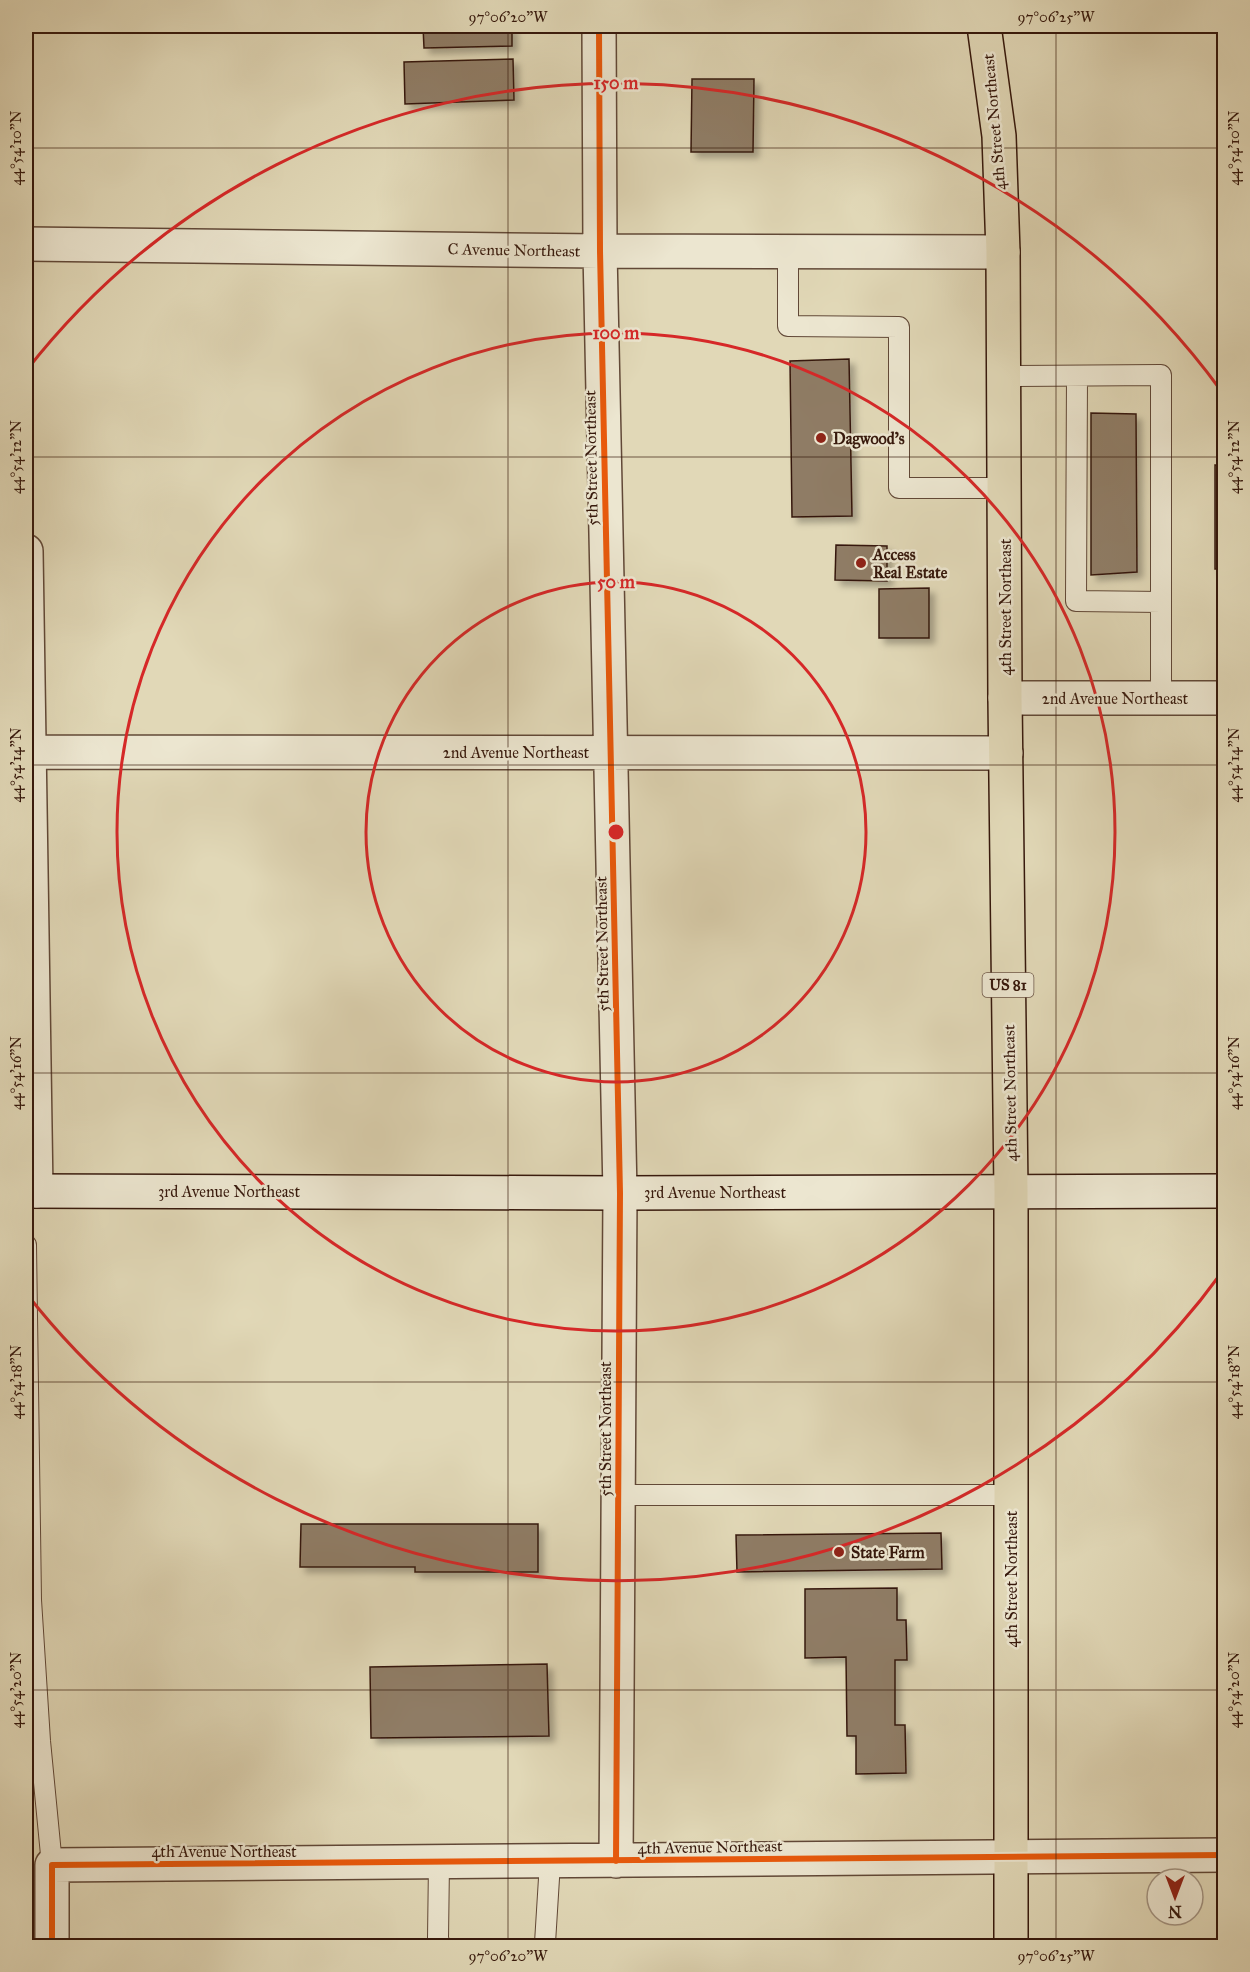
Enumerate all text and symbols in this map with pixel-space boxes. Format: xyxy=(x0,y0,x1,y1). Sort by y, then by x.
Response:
text: 97°06'20"W xyxy=(469,8,548,26)
text: 97°06'25"W xyxy=(1017,8,1095,26)
street label: 4th Street Northeast xyxy=(979,53,1009,191)
text: 150 m xyxy=(594,72,639,94)
text: 44°54'10"N xyxy=(7,110,25,186)
text: 44°54'10"N xyxy=(1225,110,1243,186)
street label: C Avenue Northeast xyxy=(448,239,581,261)
text: 100 m xyxy=(593,322,640,344)
street label: 5th Street Northeast xyxy=(580,390,602,526)
text: 44°54'12"N xyxy=(7,420,25,494)
text: 44°54'12"N xyxy=(1225,420,1243,494)
place label: Dagwood's xyxy=(833,429,905,449)
marker: Dagwood's xyxy=(814,431,828,445)
street label: 4th Street Northeast xyxy=(996,538,1015,675)
place label: Access Real Estate xyxy=(872,545,948,582)
marker: Access Real Estate xyxy=(854,556,868,570)
text: 50 m xyxy=(597,571,636,593)
street label: 2nd Avenue Northeast xyxy=(1042,689,1189,708)
text: 44°54'14"N xyxy=(7,727,25,802)
text: 44°54'14"N xyxy=(1225,727,1243,802)
street label: 2nd Avenue Northeast xyxy=(443,743,590,762)
centre of rings xyxy=(606,822,626,842)
street label: 5th Street Northeast xyxy=(591,876,613,1012)
road number: US 81 xyxy=(982,973,1034,997)
street label: 4th Street Northeast xyxy=(999,1024,1021,1162)
text: 44°54'16"N xyxy=(7,1036,25,1110)
text: 44°54'16"N xyxy=(1225,1036,1243,1110)
street label: 3rd Avenue Northeast xyxy=(158,1182,300,1201)
street label: 3rd Avenue Northeast xyxy=(644,1183,786,1202)
text: 44°54'18"N xyxy=(7,1345,25,1419)
text: 44°54'18"N xyxy=(1225,1345,1243,1419)
street label: 5th Street Northeast xyxy=(596,1361,615,1497)
street label: 4th Street Northeast xyxy=(1002,1510,1021,1647)
place label: State Farm xyxy=(851,1543,925,1562)
marker: State Farm xyxy=(832,1545,846,1559)
text: 44°54'20"N xyxy=(7,1651,25,1728)
text: 44°54'20"N xyxy=(1225,1651,1243,1728)
street label: 4th Avenue Northeast xyxy=(637,1836,783,1858)
street label: 4th Avenue Northeast xyxy=(151,1842,297,1861)
north arrow xyxy=(1145,1867,1205,1927)
text: N xyxy=(1168,1902,1182,1921)
text: 97°06'20"W xyxy=(469,1947,548,1965)
text: 97°06'25"W xyxy=(1017,1947,1095,1965)

